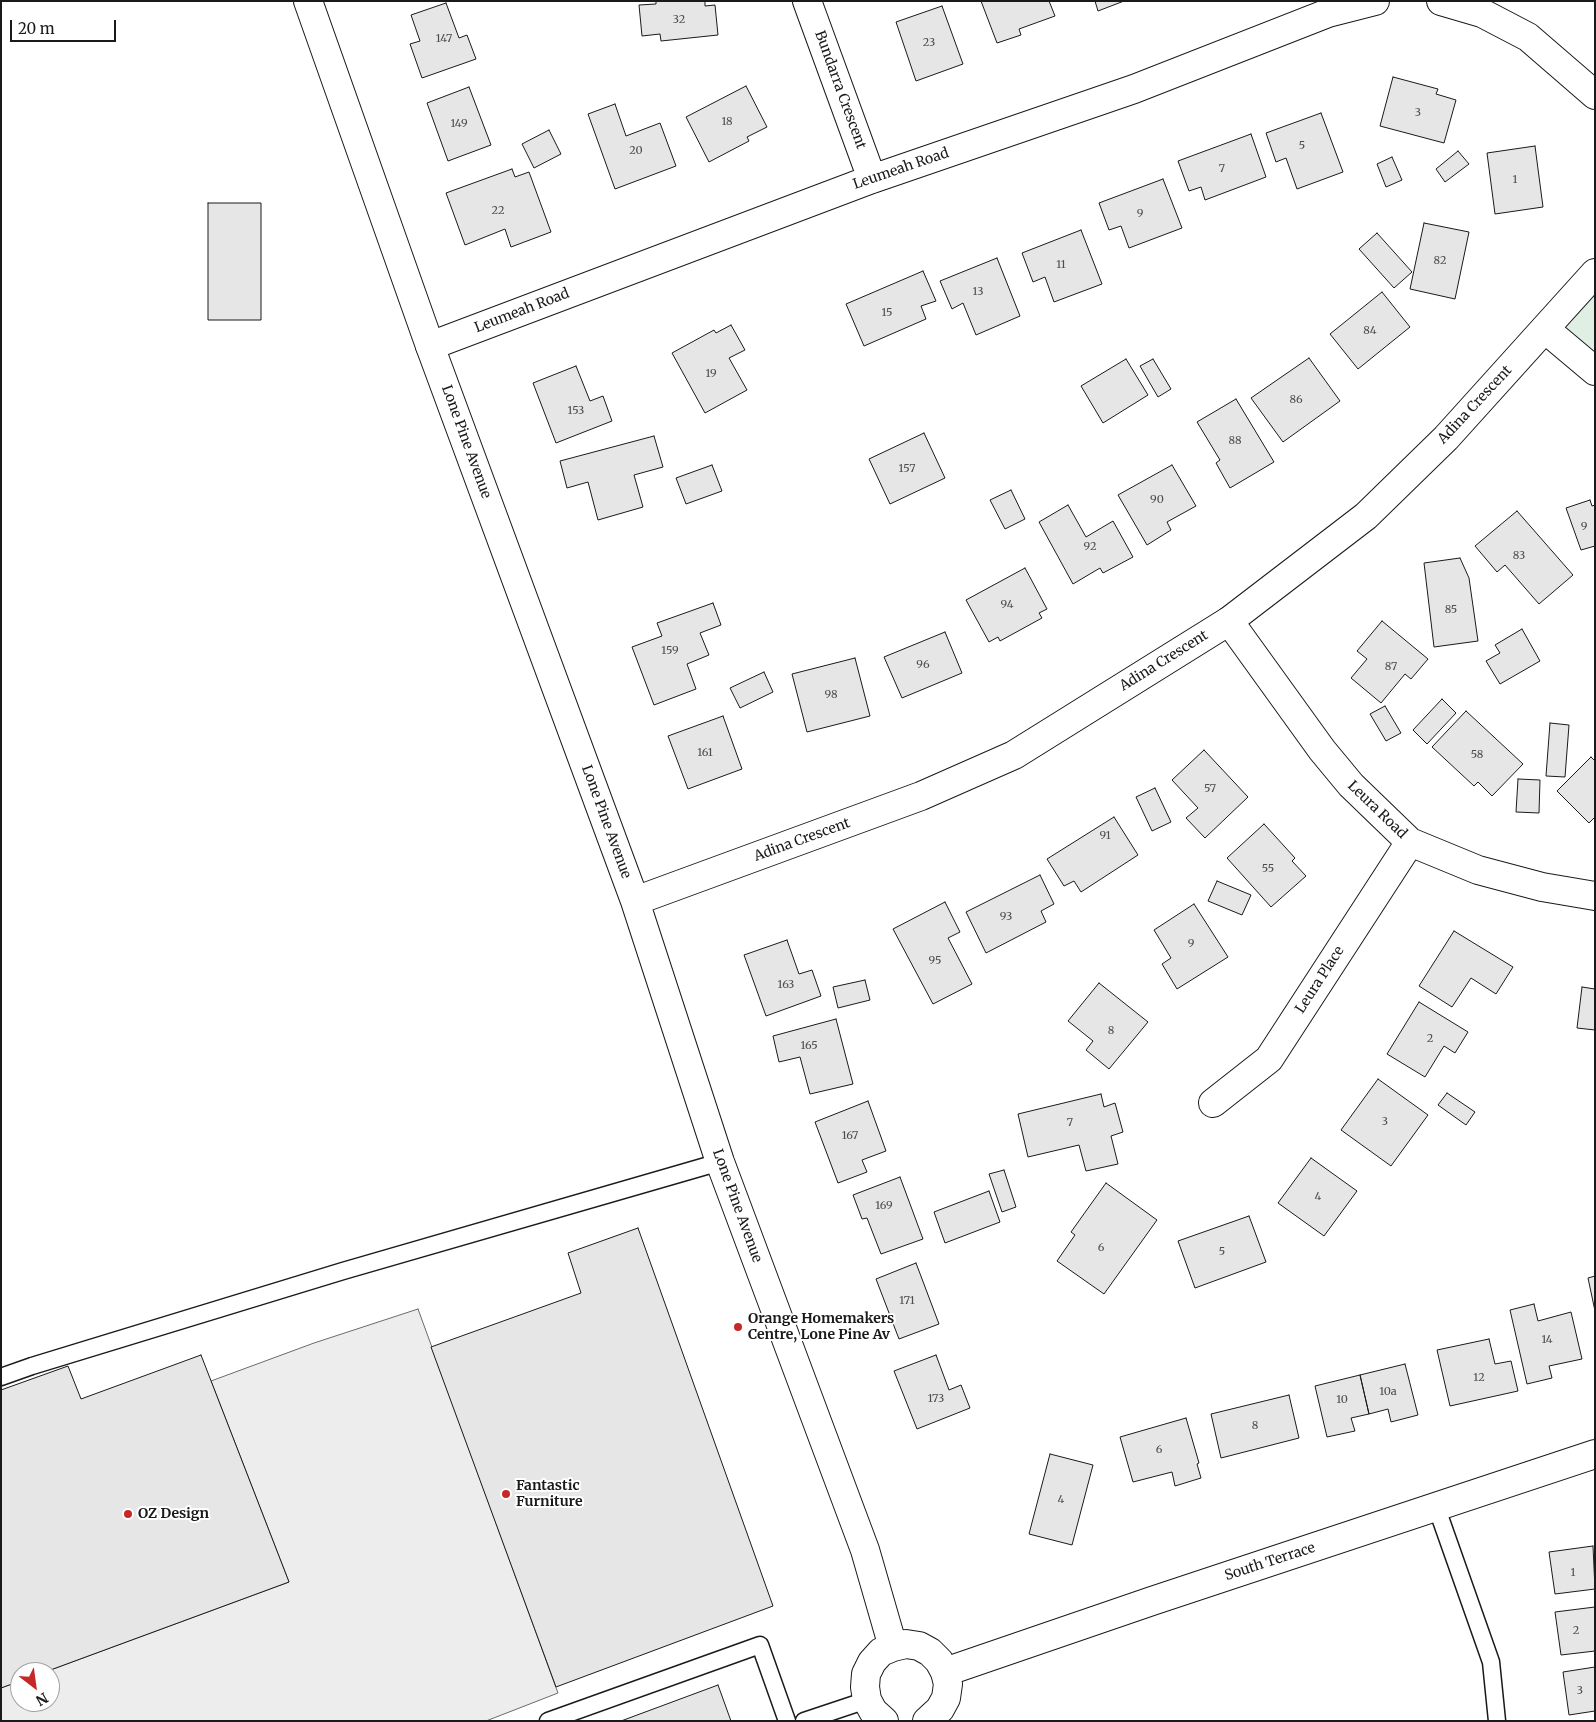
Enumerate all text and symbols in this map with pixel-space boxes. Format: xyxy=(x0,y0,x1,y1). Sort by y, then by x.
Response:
scale bar xyxy=(12,10,119,42)
house number: 32 xyxy=(673,13,685,27)
text: 20 m xyxy=(18,19,55,38)
street label: Bundarra Crescent xyxy=(811,28,869,152)
house number: 147 xyxy=(436,32,452,46)
house number: 23 xyxy=(923,36,935,50)
house number: 3 xyxy=(1415,106,1421,120)
house number: 18 xyxy=(721,115,733,129)
house number: 149 xyxy=(450,117,468,131)
house number: 5 xyxy=(1299,139,1305,153)
house number: 20 xyxy=(629,144,643,158)
street label: Leumeah Road xyxy=(851,145,951,193)
house number: 7 xyxy=(1219,162,1225,176)
house number: 1 xyxy=(1513,173,1517,187)
house number: 22 xyxy=(492,204,504,218)
house number: 9 xyxy=(1137,207,1143,221)
house number: 82 xyxy=(1434,254,1446,268)
house number: 11 xyxy=(1056,258,1066,272)
street label: Leumeah Road xyxy=(472,285,572,337)
house number: 13 xyxy=(973,285,983,299)
house number: 15 xyxy=(881,306,893,320)
house number: 84 xyxy=(1363,324,1377,338)
street label: Adina Crescent xyxy=(1434,362,1516,448)
house number: 19 xyxy=(705,367,717,381)
street label: Lone Pine Avenue xyxy=(438,383,494,501)
house number: 86 xyxy=(1289,393,1303,407)
house number: 153 xyxy=(568,404,584,418)
house number: 88 xyxy=(1228,434,1242,448)
house number: 157 xyxy=(899,462,915,476)
house number: 90 xyxy=(1150,493,1164,507)
house number: 9 xyxy=(1581,520,1587,534)
house number: 92 xyxy=(1084,540,1096,554)
house number: 83 xyxy=(1513,549,1525,563)
house number: 94 xyxy=(1000,598,1014,612)
house number: 85 xyxy=(1445,603,1457,617)
street label: Adina Crescent xyxy=(1117,627,1211,695)
house number: 159 xyxy=(661,644,679,658)
house number: 96 xyxy=(916,658,930,672)
house number: 87 xyxy=(1385,660,1397,674)
house number: 98 xyxy=(824,688,838,702)
house number: 161 xyxy=(697,746,713,760)
house number: 58 xyxy=(1471,748,1483,762)
street label: Lone Pine Avenue xyxy=(578,763,634,881)
street label: Leura Road xyxy=(1344,778,1410,842)
house number: 57 xyxy=(1204,782,1216,796)
street label: Adina Crescent xyxy=(752,815,852,865)
house number: 91 xyxy=(1099,829,1111,843)
house number: 55 xyxy=(1262,862,1274,876)
house number: 93 xyxy=(1000,910,1012,924)
house number: 9 xyxy=(1188,937,1194,951)
street label: Leura Place xyxy=(1292,943,1348,1017)
house number: 95 xyxy=(929,954,941,968)
house number: 163 xyxy=(778,978,794,992)
house number: 8 xyxy=(1108,1024,1114,1038)
house number: 2 xyxy=(1427,1032,1433,1046)
house number: 165 xyxy=(800,1039,818,1053)
house number: 3 xyxy=(1382,1115,1388,1129)
house number: 7 xyxy=(1067,1116,1073,1130)
house number: 167 xyxy=(842,1129,858,1143)
street label: Lone Pine Avenue xyxy=(709,1147,765,1265)
house number: 4 xyxy=(1315,1190,1321,1204)
house number: 169 xyxy=(875,1199,893,1213)
house number: 6 xyxy=(1098,1241,1104,1255)
house number: 5 xyxy=(1219,1245,1225,1259)
house number: 171 xyxy=(899,1294,915,1308)
place label: Orange Homemakers Centre, Lone Pine Av xyxy=(748,1311,894,1344)
marker: Orange Homemakers Centre, Lone Pine Av xyxy=(732,1321,744,1333)
house number: 14 xyxy=(1541,1333,1553,1347)
house number: 12 xyxy=(1473,1371,1485,1385)
house number: 10a xyxy=(1379,1385,1397,1399)
house number: 173 xyxy=(928,1392,944,1406)
house number: 10 xyxy=(1336,1393,1348,1407)
house number: 8 xyxy=(1252,1419,1258,1433)
house number: 6 xyxy=(1156,1443,1162,1457)
place label: Fantastic Furniture xyxy=(516,1478,582,1510)
marker: Fantastic Furniture xyxy=(500,1488,512,1500)
house number: 4 xyxy=(1058,1493,1064,1507)
place label: OZ Design xyxy=(138,1506,209,1522)
marker: OZ Design xyxy=(122,1508,134,1520)
street label: South Terrace xyxy=(1223,1539,1317,1585)
house number: 1 xyxy=(1571,1566,1575,1580)
house number: 2 xyxy=(1573,1624,1579,1638)
north arrow xyxy=(10,1662,60,1712)
house number: 3 xyxy=(1577,1684,1583,1698)
text: N xyxy=(33,1689,51,1710)

